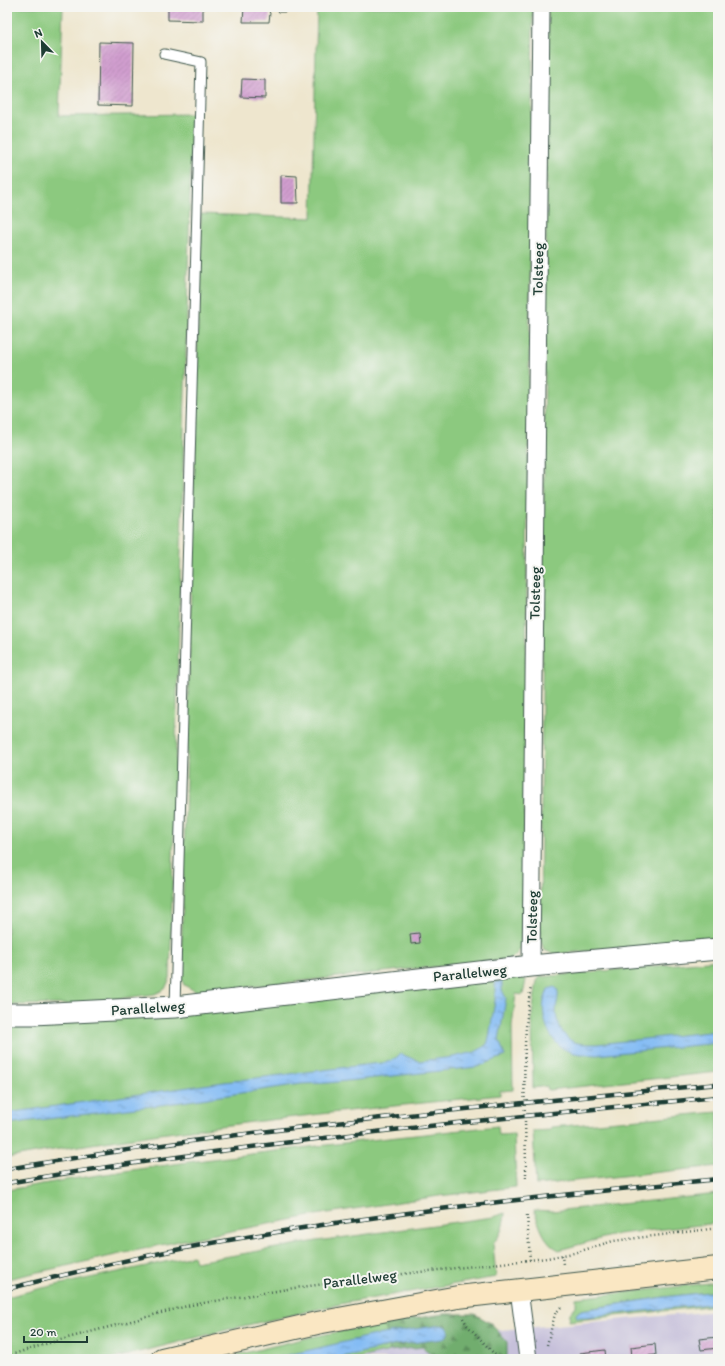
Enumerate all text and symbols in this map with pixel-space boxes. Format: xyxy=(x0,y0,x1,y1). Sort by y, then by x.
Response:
north arrow xyxy=(22,22,62,62)
text: N xyxy=(32,26,44,41)
street label: Tolsteeg xyxy=(529,242,547,296)
street label: Tolsteeg xyxy=(526,566,544,620)
street label: Tolsteeg xyxy=(523,890,541,944)
street label: Parallelweg xyxy=(432,960,508,986)
street label: Parallelweg xyxy=(110,996,186,1020)
street label: Parallelweg xyxy=(322,1266,398,1292)
scale bar xyxy=(24,1318,87,1344)
text: 20 m xyxy=(30,1325,57,1339)

